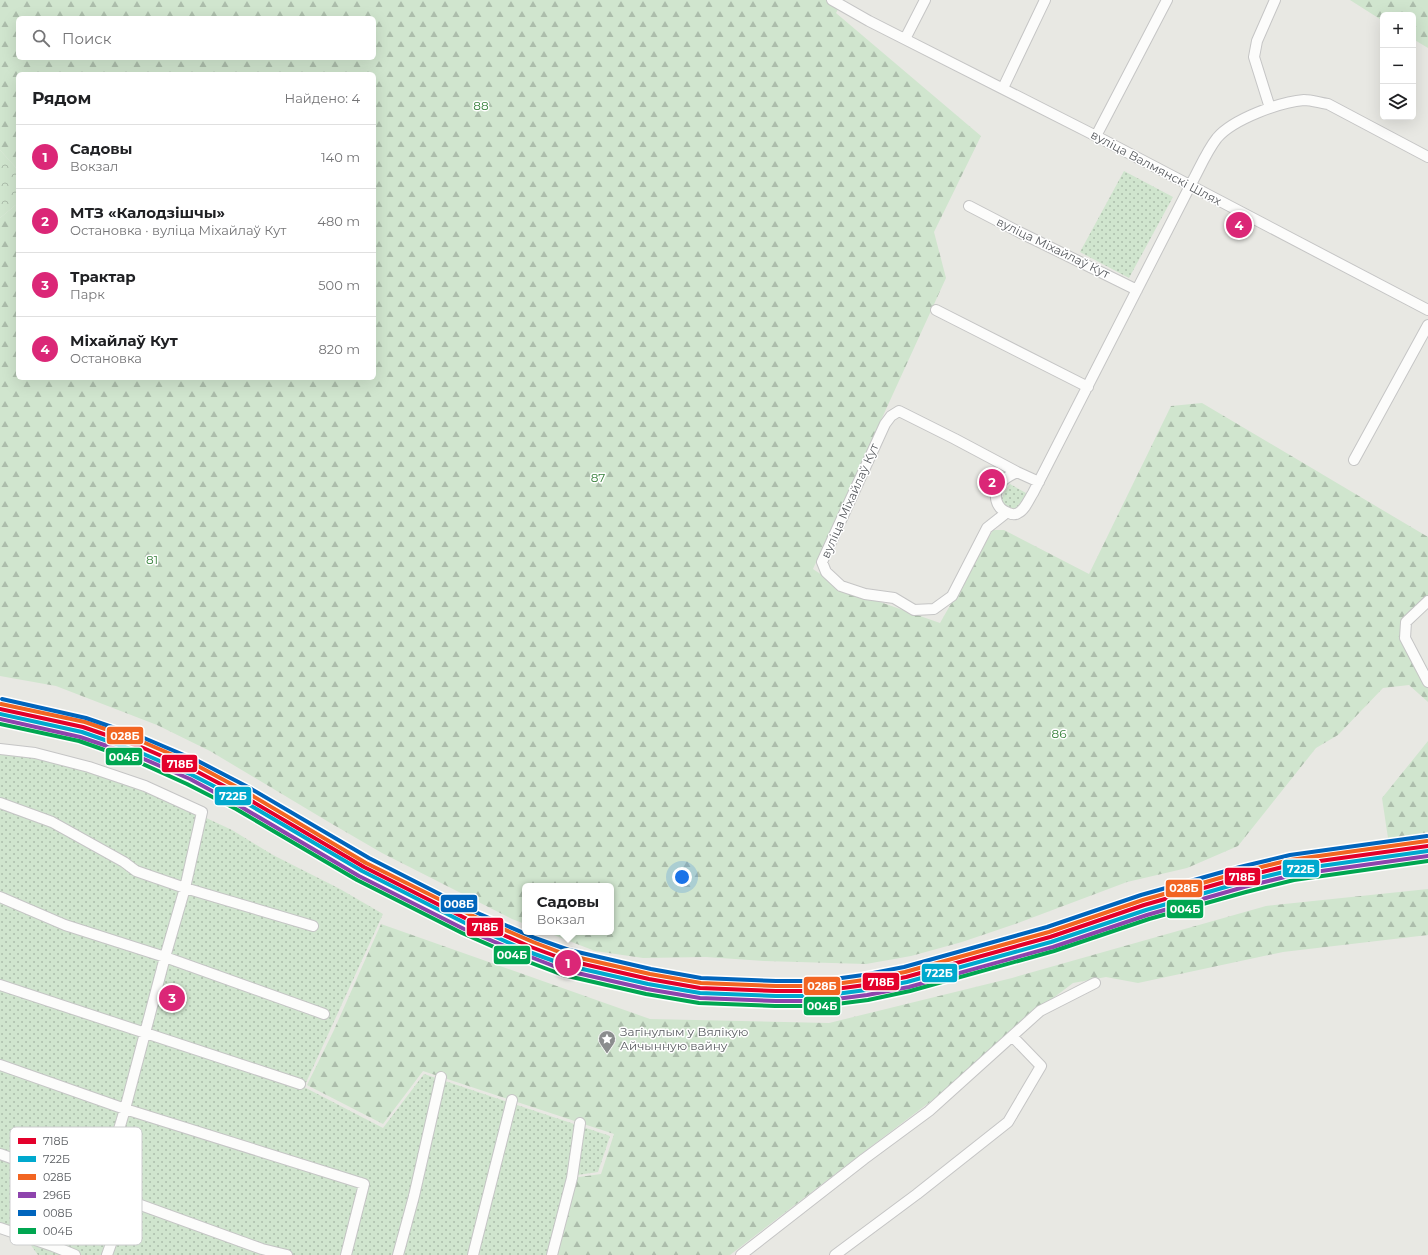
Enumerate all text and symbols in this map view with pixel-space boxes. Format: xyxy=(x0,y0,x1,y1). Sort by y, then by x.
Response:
map controls xyxy=(1380,12,1416,120)
button: + xyxy=(1380,12,1416,48)
search box xyxy=(16,16,376,60)
icon: search xyxy=(30,27,52,49)
text: Поиск xyxy=(62,29,111,48)
button: − xyxy=(1380,48,1416,84)
button: layers xyxy=(1380,84,1416,120)
text: Рядом xyxy=(32,88,91,108)
text: Найдено: 4 xyxy=(285,90,360,106)
park label: 88 xyxy=(473,98,489,113)
street label: вуліца Валмянскі Шлях xyxy=(1088,127,1225,209)
text: Садовы xyxy=(70,139,132,158)
text: 1 xyxy=(42,149,48,165)
text: 140 m xyxy=(321,149,360,165)
text: Вокзал xyxy=(70,158,118,174)
text: МТЗ «Калодзішчы» xyxy=(70,203,225,222)
pin: 4 xyxy=(1226,210,1252,240)
text: 2 xyxy=(41,213,49,229)
text: 480 m xyxy=(317,213,360,229)
street label: вуліца Міхайлаў Кут xyxy=(994,214,1113,282)
text: Остановка · вуліца Міхайлаў Кут xyxy=(70,222,286,238)
text: Трактар xyxy=(70,267,136,286)
text: 3 xyxy=(41,277,49,293)
text: 500 m xyxy=(318,277,360,293)
text: Парк xyxy=(70,286,105,302)
text: Міхайлаў Кут xyxy=(70,331,178,350)
text: 4 xyxy=(41,341,49,357)
text: 820 m xyxy=(319,341,360,357)
text: Остановка xyxy=(70,350,142,366)
street label: вуліца Міхайлаў Кут xyxy=(817,441,882,561)
pin: 2 xyxy=(979,467,1005,497)
park label: 87 xyxy=(591,470,605,485)
park label: 81 xyxy=(146,552,158,567)
line badge: 028Б xyxy=(106,726,144,745)
park label: 86 xyxy=(1052,726,1066,741)
text: 028Б xyxy=(110,729,140,743)
line badge: 004Б xyxy=(105,747,143,766)
text: 004Б xyxy=(109,750,139,764)
line badge: 718Б xyxy=(161,754,198,773)
text: 718Б xyxy=(167,757,193,771)
line badge: 722Б xyxy=(214,786,252,806)
text: 722Б xyxy=(219,789,247,803)
line badge: 722Б xyxy=(1282,859,1320,878)
text: 722Б xyxy=(1287,862,1315,876)
your location xyxy=(672,867,692,887)
line badge: 718Б xyxy=(1224,867,1261,886)
text: 718Б xyxy=(1229,870,1255,884)
line badge: 028Б xyxy=(1165,879,1203,898)
text: 028Б xyxy=(1169,881,1199,895)
popup xyxy=(522,883,614,935)
text: Садовы xyxy=(537,892,599,911)
line badge: 008Б xyxy=(440,894,478,913)
text: 008Б xyxy=(444,897,474,911)
line badge: 004Б xyxy=(1166,899,1204,919)
text: 004Б xyxy=(1170,902,1200,916)
text: Вокзал xyxy=(537,911,585,927)
line badge: 718Б xyxy=(466,917,504,937)
text: 718Б xyxy=(472,920,498,934)
line badge: 004Б xyxy=(493,945,531,965)
text: 004Б xyxy=(497,948,527,962)
pin: 1 xyxy=(555,948,581,978)
line badge: 722Б xyxy=(921,963,958,983)
text: 722Б xyxy=(925,966,953,980)
line badge: 718Б xyxy=(862,972,900,991)
text: 718Б xyxy=(868,975,894,989)
line badge: 028Б xyxy=(803,976,841,996)
text: 028Б xyxy=(807,979,837,993)
pin: 3 xyxy=(159,983,185,1013)
line badge: 004Б xyxy=(803,996,841,1016)
text: 004Б xyxy=(807,999,837,1013)
place label: Загінулым у Вялікую Айчынную вайну xyxy=(620,1024,748,1053)
place icon: Загінулым у Вялікую Айчынную вайну xyxy=(597,1029,617,1054)
legend xyxy=(10,1127,142,1245)
text: 718Б xyxy=(43,1134,69,1148)
text: 722Б xyxy=(43,1152,70,1166)
text: 028Б xyxy=(43,1170,72,1184)
text: 296Б xyxy=(43,1188,71,1202)
text: 008Б xyxy=(43,1206,73,1220)
text: 004Б xyxy=(43,1224,73,1238)

